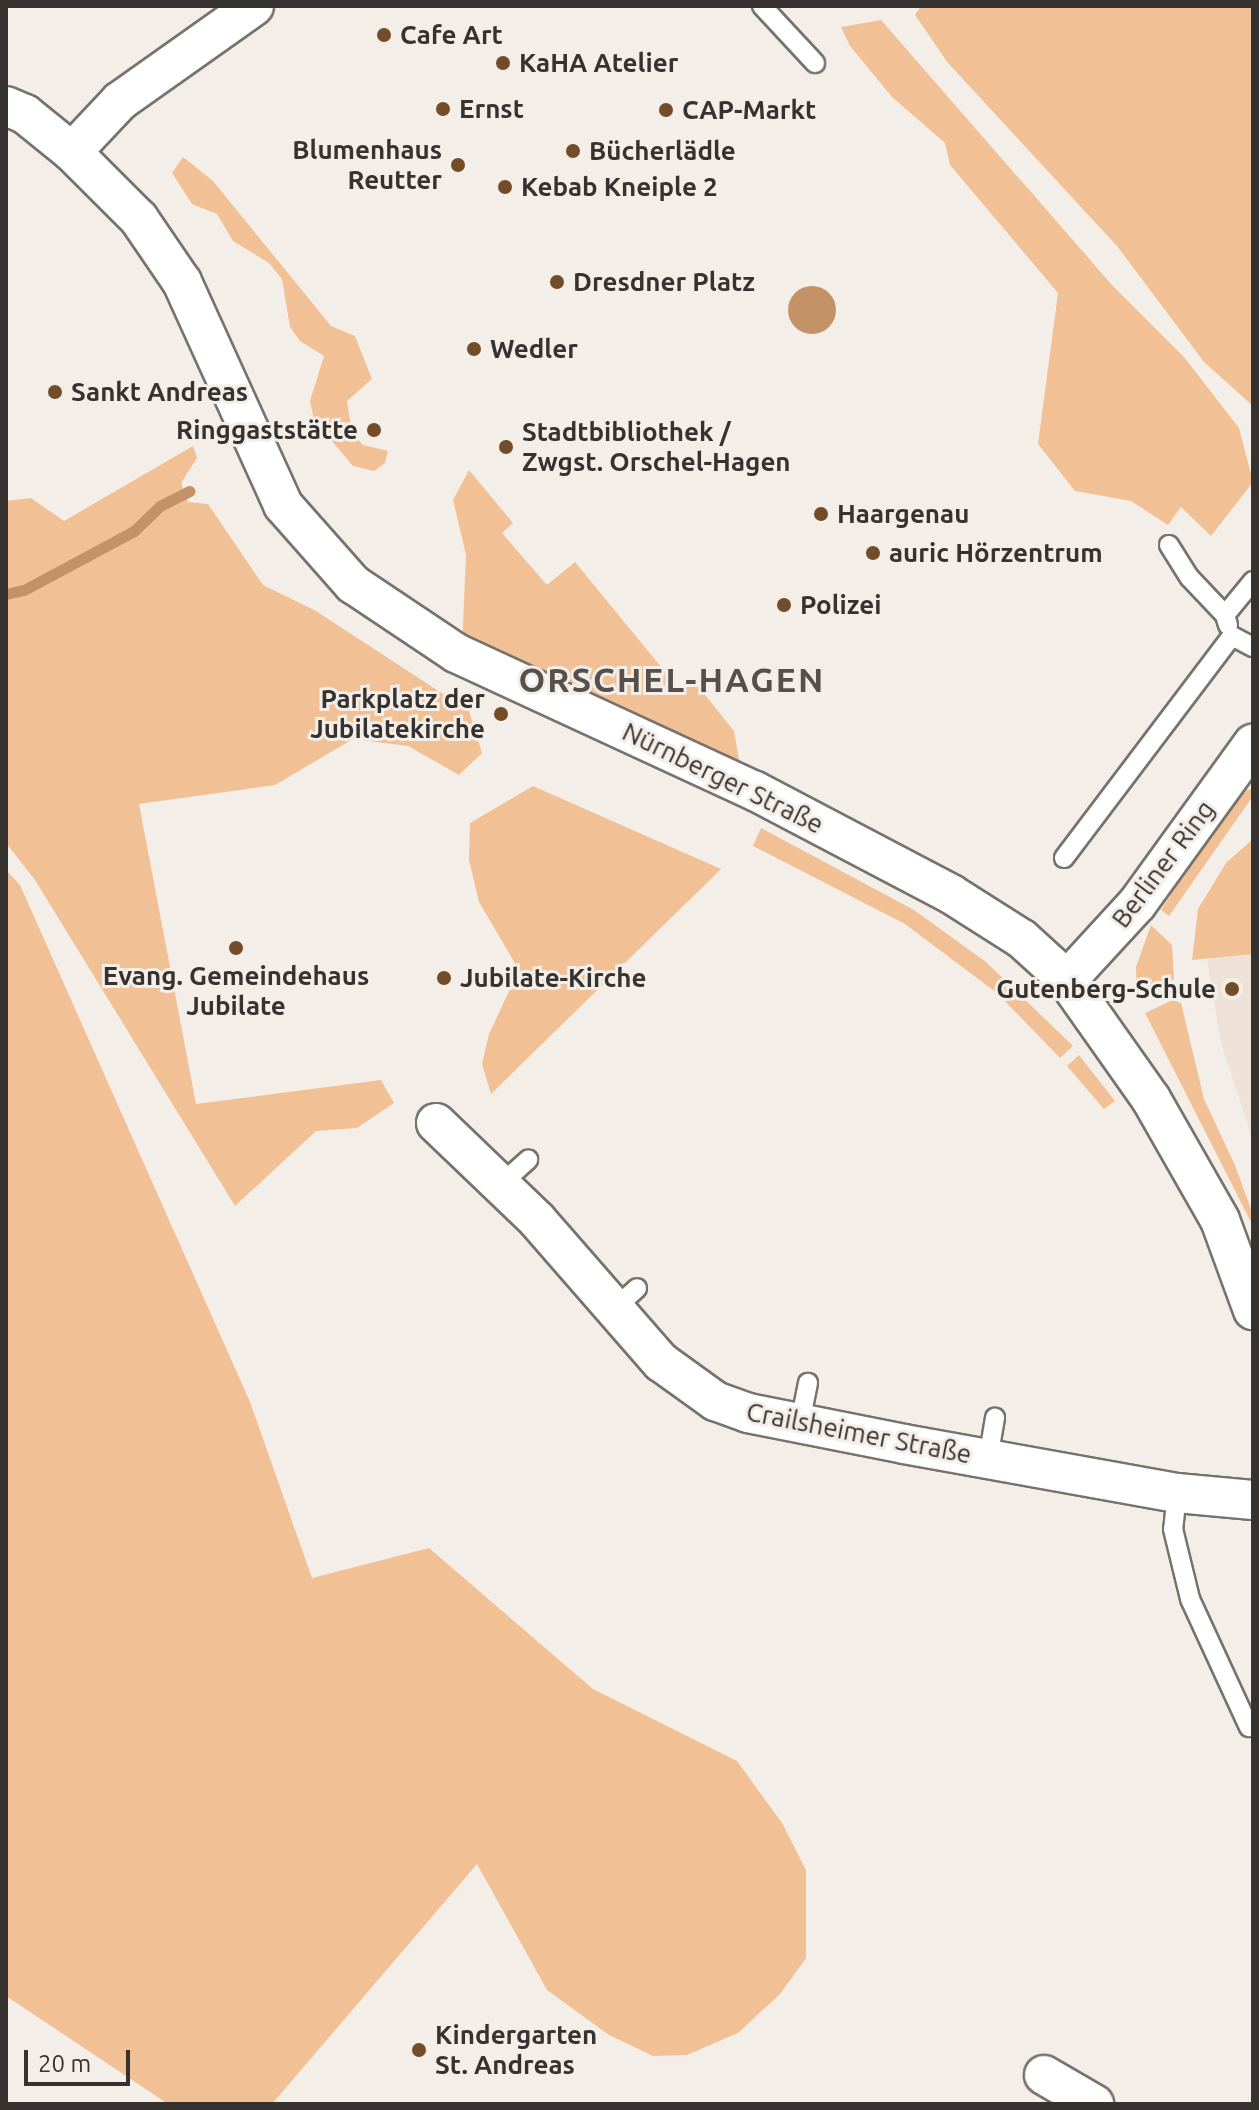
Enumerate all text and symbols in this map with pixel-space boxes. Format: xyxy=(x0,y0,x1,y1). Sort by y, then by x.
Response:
place label: Cafe Art xyxy=(400,19,503,51)
marker: Cafe Art xyxy=(375,26,393,44)
place label: KaHA Atelier xyxy=(519,47,678,79)
marker: KaHA Atelier xyxy=(494,54,512,72)
place label: Ernst xyxy=(459,93,524,125)
place label: CAP-Markt xyxy=(682,94,816,126)
marker: Ernst xyxy=(434,100,452,118)
marker: CAP-Markt xyxy=(657,101,675,119)
place label: Blumenhaus Reutter xyxy=(292,134,442,196)
place label: Bücherlädle xyxy=(589,135,736,167)
marker: Bücherlädle xyxy=(564,142,582,160)
marker: Blumenhaus Reutter xyxy=(449,156,467,174)
place label: Kebab Kneiple 2 xyxy=(521,171,718,203)
marker: Kebab Kneiple 2 xyxy=(496,178,514,196)
place label: Dresdner Platz xyxy=(573,266,755,298)
marker: Dresdner Platz xyxy=(548,273,566,291)
place label: Wedler xyxy=(490,333,578,365)
marker: Wedler xyxy=(465,340,483,358)
place label: Sankt Andreas xyxy=(71,376,248,408)
marker: Sankt Andreas xyxy=(46,383,64,401)
place label: Ringgaststätte xyxy=(176,414,358,446)
place label: Stadtbibliothek / Zwgst. Orschel-Hagen xyxy=(522,416,791,478)
marker: Ringgaststätte xyxy=(365,421,383,439)
marker: Stadtbibliothek / Zwgst. Orschel-Hagen xyxy=(497,438,515,456)
place label: Haargenau xyxy=(837,498,969,530)
marker: Haargenau xyxy=(812,505,830,523)
place label: auric Hörzentrum xyxy=(889,537,1103,569)
marker: auric Hörzentrum xyxy=(864,544,882,562)
place label: Polizei xyxy=(800,589,881,621)
marker: Polizei xyxy=(775,596,793,614)
district label: ORSCHEL-HAGEN xyxy=(519,660,825,700)
place label: Parkplatz der Jubilatekirche xyxy=(310,683,485,744)
marker: Parkplatz der Jubilatekirche xyxy=(492,705,510,723)
street label: Nürnberger Straße xyxy=(617,716,829,840)
street label: Berliner Ring xyxy=(1105,794,1221,934)
marker: Evang. Gemeindehaus Jubilate xyxy=(227,939,245,957)
place label: Evang. Gemeindehaus Jubilate xyxy=(103,960,369,1022)
place label: Jubilate-Kirche xyxy=(460,962,646,994)
marker: Jubilate-Kirche xyxy=(435,969,453,987)
place label: Gutenberg-Schule xyxy=(996,973,1216,1005)
marker: Gutenberg-Schule xyxy=(1223,980,1241,998)
street label: Crailsheimer Straße xyxy=(744,1396,974,1470)
place label: Kindergarten St. Andreas xyxy=(435,2019,597,2080)
scale bar xyxy=(28,2034,134,2084)
marker: Kindergarten St. Andreas xyxy=(410,2041,428,2059)
text: 20 m xyxy=(38,2050,91,2077)

